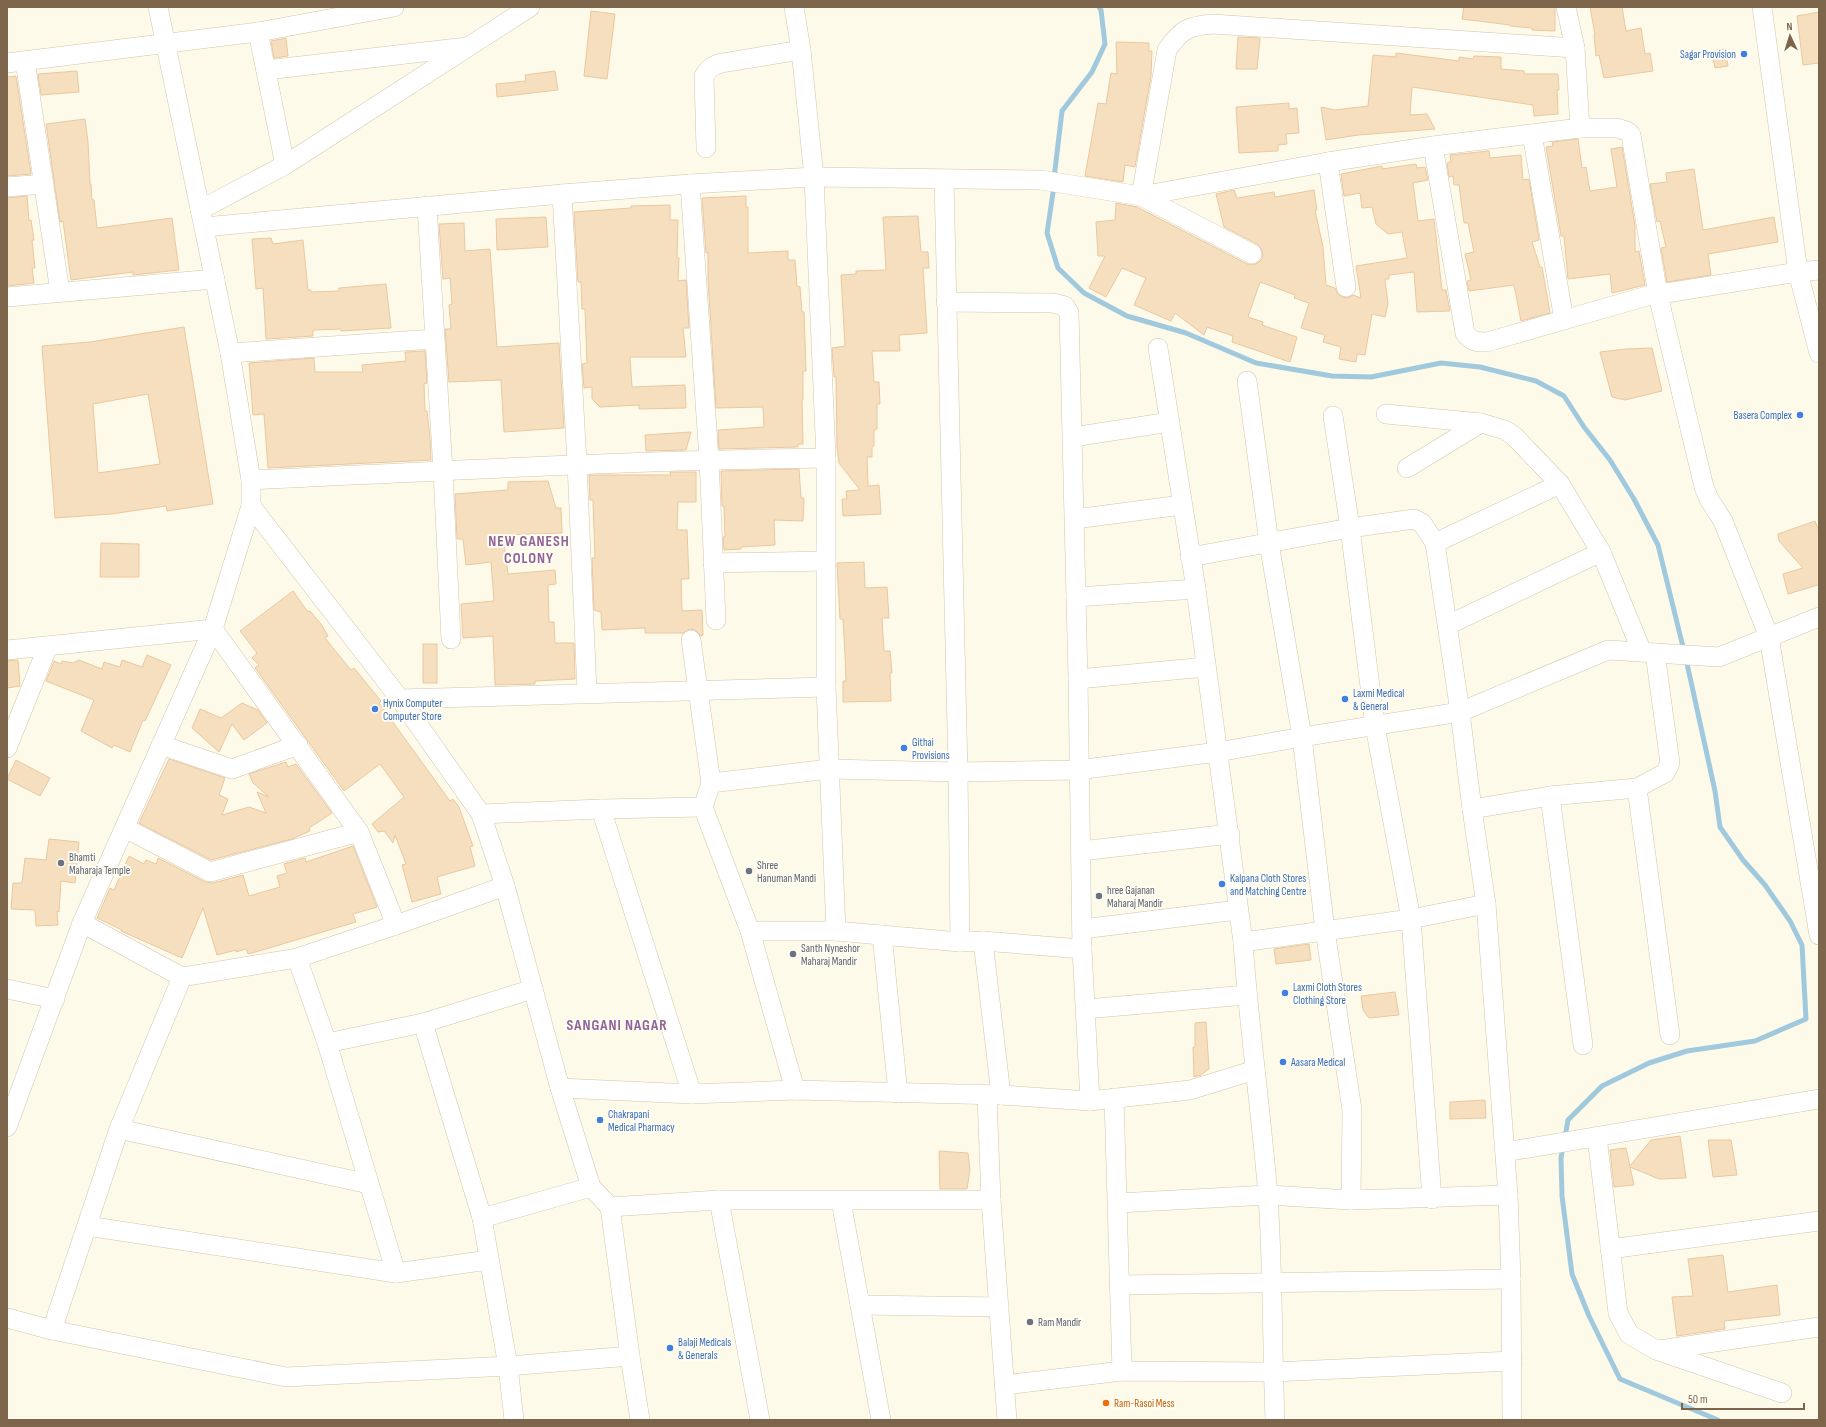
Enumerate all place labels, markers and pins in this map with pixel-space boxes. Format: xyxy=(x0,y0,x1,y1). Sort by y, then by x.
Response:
place label: Sagar Provision xyxy=(1680,48,1736,61)
marker: Sagar Provision xyxy=(1739,49,1749,59)
place label: Basera Complex xyxy=(1734,409,1792,422)
marker: Basera Complex xyxy=(1795,410,1805,420)
place label: Laxmi Medical & General xyxy=(1353,687,1404,713)
marker: Laxmi Medical & General xyxy=(1340,694,1350,704)
place label: Hynix Computer Computer Store xyxy=(383,697,442,723)
marker: Hynix Computer Computer Store xyxy=(370,704,380,714)
place label: Githai Provisions xyxy=(912,736,950,762)
marker: Githai Provisions xyxy=(899,743,909,753)
place label: Bhamti Maharaja Temple xyxy=(69,851,130,877)
marker: Bhamti Maharaja Temple xyxy=(56,858,66,868)
place label: Shree Hanuman Mandi xyxy=(757,859,816,885)
marker: Shree Hanuman Mandi xyxy=(744,866,754,876)
place label: Kalpana Cloth Stores and Matching Centre xyxy=(1230,872,1307,898)
marker: Kalpana Cloth Stores and Matching Centre xyxy=(1217,879,1227,889)
place label: hree Gajanan Maharaj Mandir xyxy=(1107,884,1163,910)
marker: hree Gajanan Maharaj Mandir xyxy=(1094,891,1104,901)
place label: Santh Nyneshor Maharaj Mandir xyxy=(801,942,860,968)
marker: Santh Nyneshor Maharaj Mandir xyxy=(788,949,798,959)
place label: Laxmi Cloth Stores Clothing Store xyxy=(1293,981,1362,1007)
marker: Laxmi Cloth Stores Clothing Store xyxy=(1280,988,1290,998)
place label: Aasara Medical xyxy=(1290,1056,1345,1069)
marker: Aasara Medical xyxy=(1278,1057,1288,1067)
place label: Chakrapani Medical Pharmacy xyxy=(608,1108,675,1134)
marker: Chakrapani Medical Pharmacy xyxy=(595,1115,605,1125)
place label: Ram Mandir xyxy=(1038,1316,1081,1329)
marker: Ram Mandir xyxy=(1025,1317,1035,1327)
place label: Balaji Medicals & Generals xyxy=(678,1336,731,1362)
marker: Balaji Medicals & Generals xyxy=(665,1343,675,1353)
place label: Ram-Rasoi Mess xyxy=(1114,1397,1175,1410)
marker: Ram-Rasoi Mess xyxy=(1101,1398,1111,1408)

